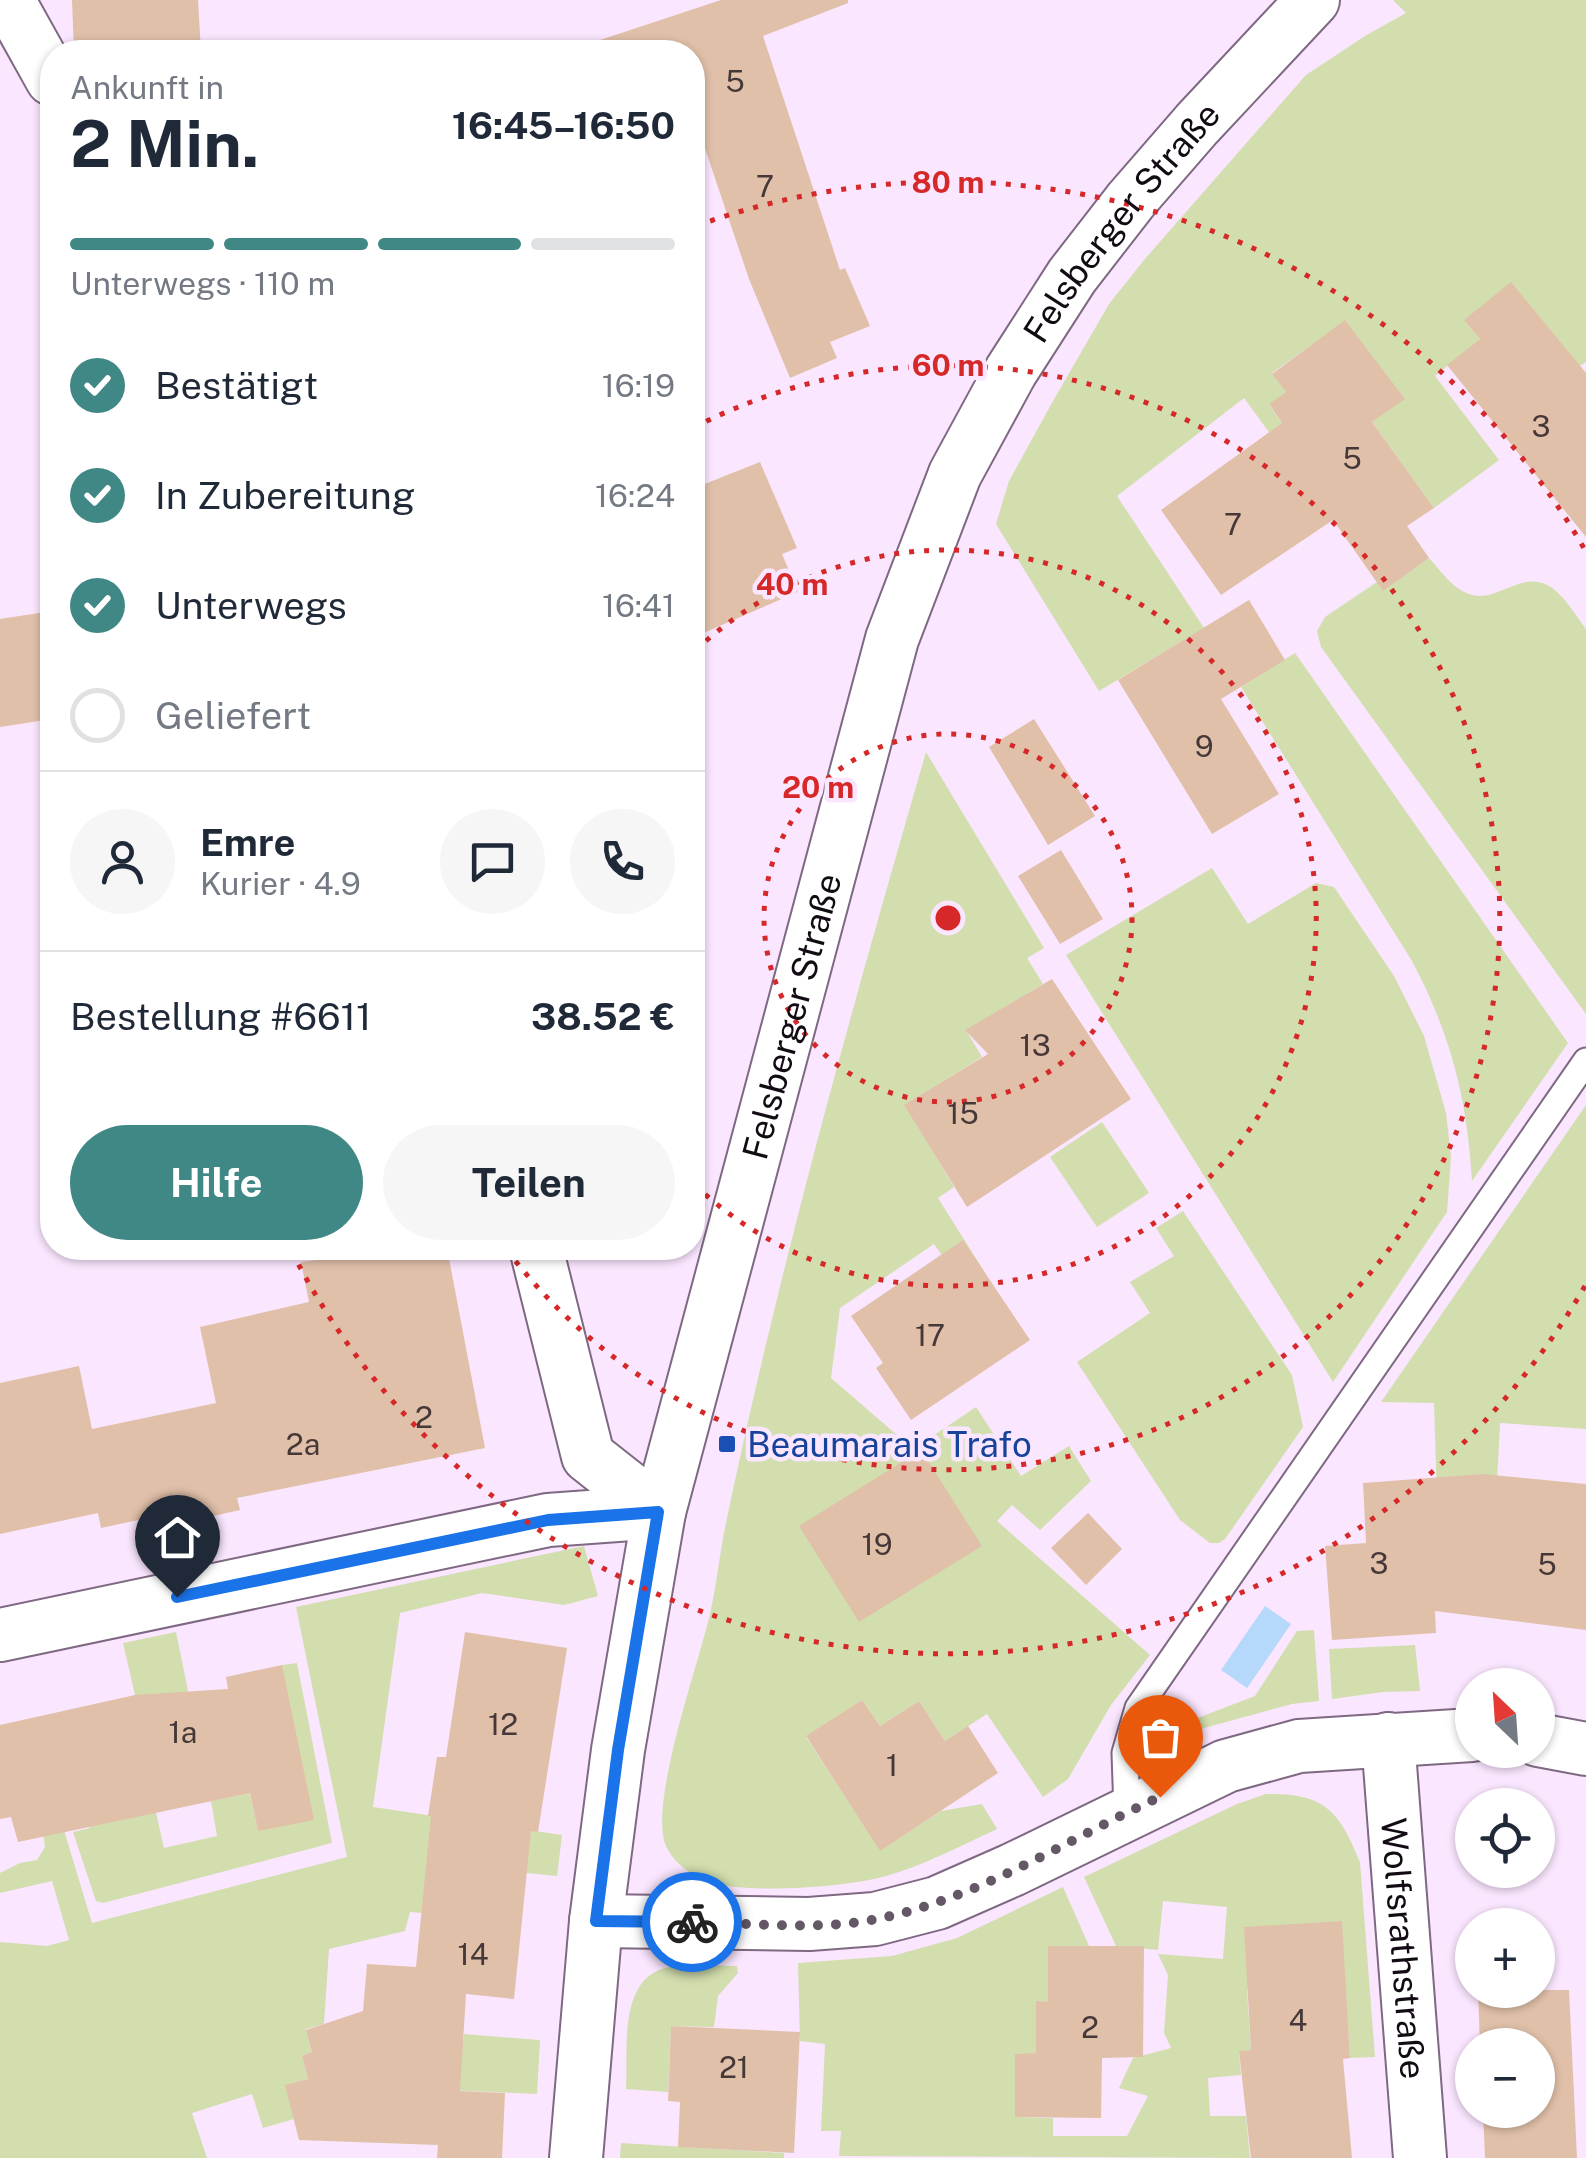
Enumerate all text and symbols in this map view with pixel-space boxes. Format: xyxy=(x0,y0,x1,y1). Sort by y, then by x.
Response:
house number: 5 xyxy=(725,63,745,99)
text: Ankunft in xyxy=(70,69,224,106)
street label: Felsberger Straße xyxy=(1015,93,1228,350)
text: 16:45–16:50 xyxy=(452,103,675,148)
text: 2 Min. xyxy=(70,105,259,182)
text: 80 m xyxy=(911,164,985,200)
house number: 7 xyxy=(756,168,774,204)
text: Unterwegs · 110 m xyxy=(70,265,335,302)
text: 60 m xyxy=(912,347,984,383)
icon: check xyxy=(70,358,125,413)
text: Bestätigt xyxy=(155,363,318,408)
text: 16:19 xyxy=(602,367,675,404)
house number: 3 xyxy=(1532,408,1550,444)
house number: 5 xyxy=(1342,440,1362,476)
icon: check xyxy=(70,468,125,523)
text: In Zubereitung xyxy=(155,473,415,518)
text: 16:24 xyxy=(595,477,675,514)
house number: 7 xyxy=(1224,506,1242,542)
text: 40 m xyxy=(756,566,828,602)
icon: check xyxy=(70,578,125,633)
text: Unterwegs xyxy=(155,583,347,628)
text: 16:41 xyxy=(602,587,675,624)
text: Geliefert xyxy=(155,693,311,738)
house number: 9 xyxy=(1195,728,1213,764)
text: 20 m xyxy=(782,769,854,805)
button: person xyxy=(70,809,175,914)
button: chat xyxy=(440,809,545,914)
button: phone xyxy=(570,809,675,914)
text: Emre xyxy=(200,820,295,865)
text: Kurier · 4.9 xyxy=(200,865,361,902)
street label: Felsberger Straße xyxy=(734,869,849,1164)
centre of rings xyxy=(930,900,966,936)
text: Bestellung #6611 xyxy=(70,994,371,1039)
text: 38.52 € xyxy=(531,994,675,1039)
house number: 13 xyxy=(1019,1027,1051,1063)
house number: 15 xyxy=(947,1095,979,1131)
button: Hilfe xyxy=(70,1125,363,1240)
button: Teilen xyxy=(383,1125,675,1240)
house number: 17 xyxy=(915,1317,945,1353)
house number: 2 xyxy=(415,1399,433,1435)
place label: Beaumarais Trafo xyxy=(747,1424,1032,1465)
house number: 2a xyxy=(286,1426,320,1462)
marker: Beaumarais Trafo xyxy=(716,1433,738,1455)
pin xyxy=(135,1495,220,1598)
icon: home xyxy=(150,1510,205,1565)
house number: 19 xyxy=(862,1526,892,1562)
house number: 3 xyxy=(1370,1545,1388,1581)
house number: 5 xyxy=(1537,1546,1557,1582)
north arrow xyxy=(1455,1668,1555,1768)
map controls xyxy=(1455,1668,1555,2128)
pin xyxy=(1118,1695,1203,1798)
house number: 12 xyxy=(488,1706,518,1742)
icon: bag xyxy=(1133,1710,1188,1765)
house number: 1a xyxy=(169,1714,197,1750)
house number: 1 xyxy=(886,1747,898,1783)
button: locate xyxy=(1455,1788,1555,1888)
street label: Wolfsrathstraße xyxy=(1374,1816,1434,2081)
courier xyxy=(642,1872,742,1972)
icon: bike xyxy=(665,1895,720,1950)
button: + xyxy=(1455,1908,1555,2008)
house number: 14 xyxy=(457,1936,489,1972)
house number: 4 xyxy=(1289,2002,1307,2038)
house number: 2 xyxy=(1081,2009,1099,2045)
button: − xyxy=(1455,2028,1555,2128)
house number: 21 xyxy=(719,2049,749,2085)

